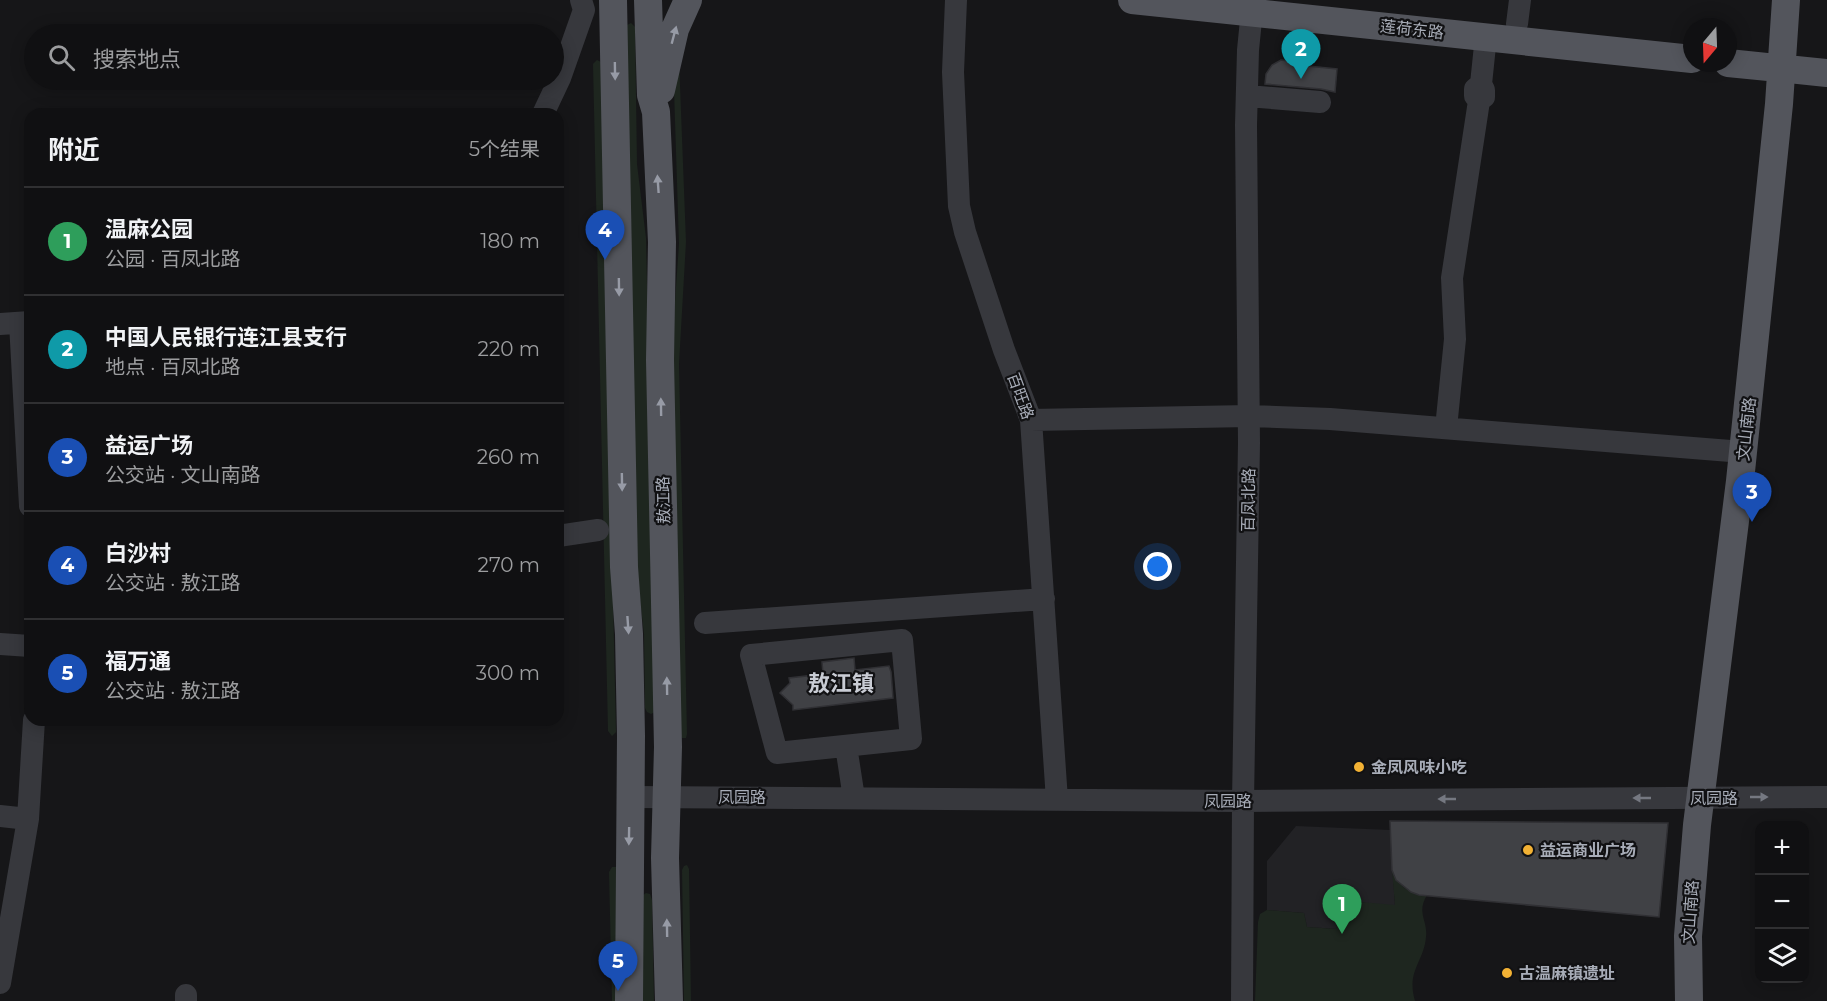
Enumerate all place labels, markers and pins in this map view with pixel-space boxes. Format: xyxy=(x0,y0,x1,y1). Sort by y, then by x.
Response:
pin: 2 xyxy=(1282,29,1320,79)
pin: 4 xyxy=(586,210,624,260)
pin: 3 xyxy=(1732,472,1772,522)
place label: 金凤风味小吃 xyxy=(1371,758,1467,777)
marker: 金凤风味小吃 xyxy=(1352,760,1366,774)
place label: 益运商业广场 xyxy=(1540,841,1636,860)
marker: 益运商业广场 xyxy=(1521,843,1535,857)
pin: 1 xyxy=(1322,884,1362,934)
pin: 5 xyxy=(598,942,638,991)
place label: 古温麻镇遗址 xyxy=(1519,964,1615,983)
marker: 古温麻镇遗址 xyxy=(1500,966,1514,980)

